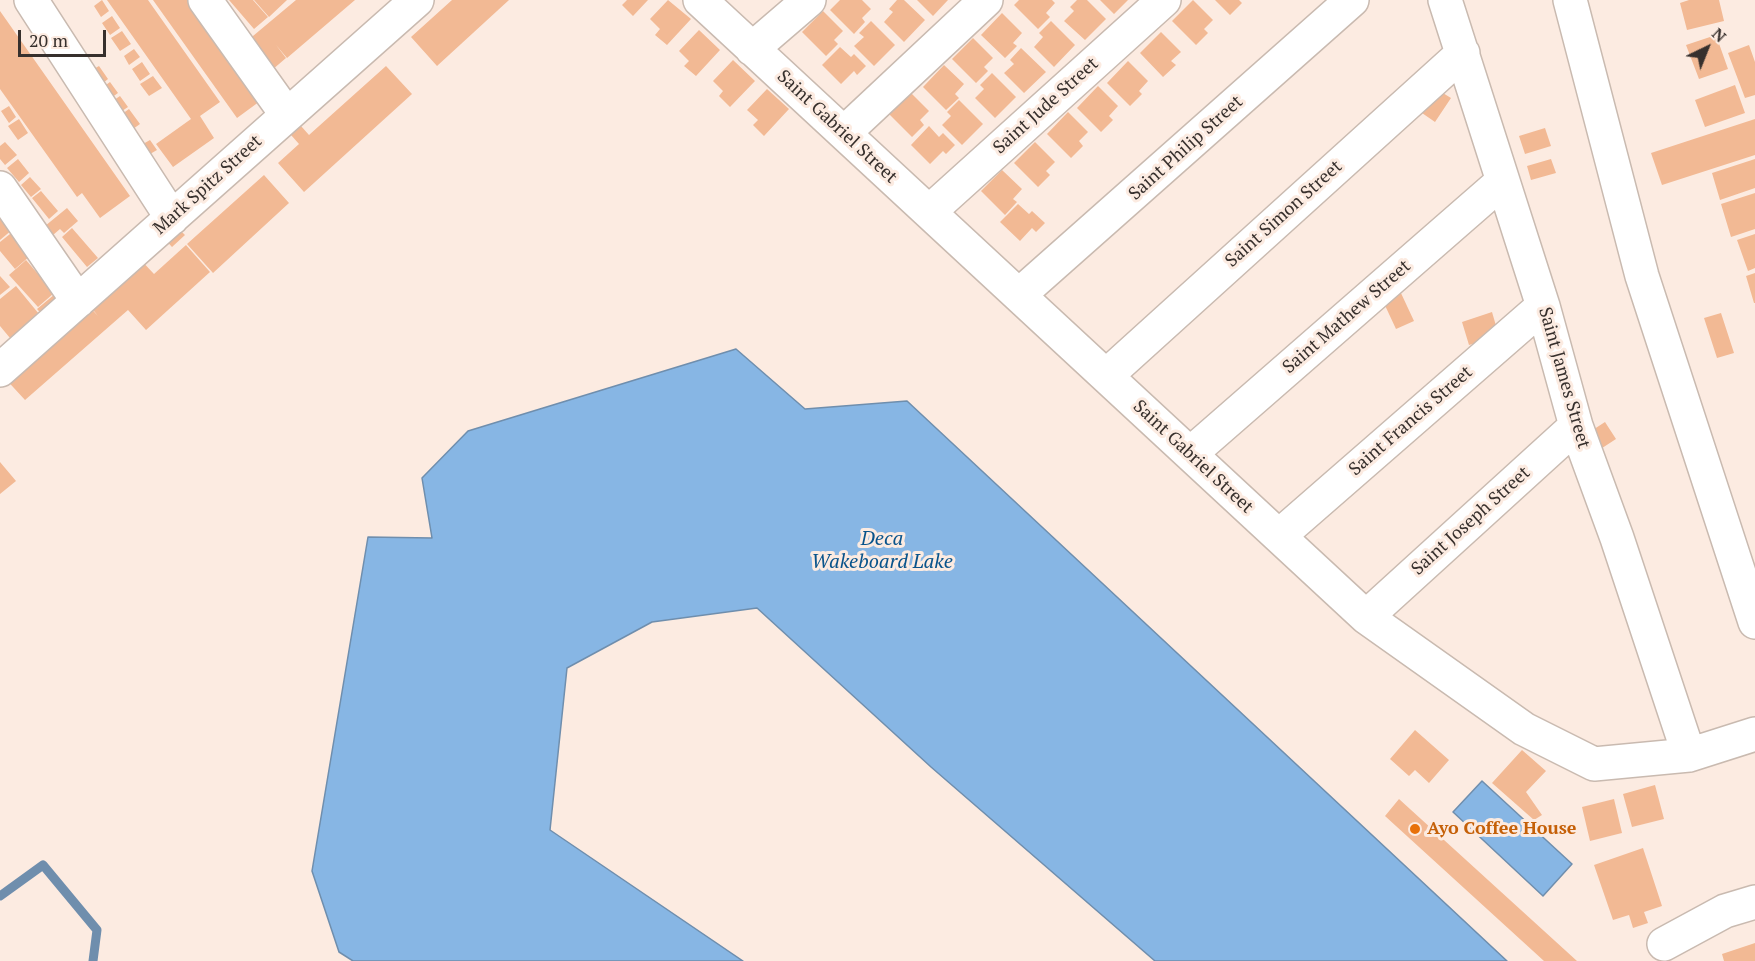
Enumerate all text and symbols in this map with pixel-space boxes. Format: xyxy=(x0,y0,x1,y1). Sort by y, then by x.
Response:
scale bar xyxy=(21,18,110,56)
north arrow xyxy=(1677,18,1737,78)
text: N xyxy=(1707,23,1731,47)
text: 20 m xyxy=(29,28,68,52)
street label: Saint Jude Street xyxy=(989,53,1103,159)
street label: Saint Gabriel Street xyxy=(772,66,902,188)
street label: Saint Philip Street xyxy=(1125,91,1247,205)
street label: Mark Spitz Street xyxy=(149,131,267,239)
street label: Saint Simon Street xyxy=(1221,156,1347,272)
street label: Saint Mathew Street xyxy=(1279,256,1415,378)
street label: Saint James Street xyxy=(1534,305,1594,451)
street label: Saint Francis Street xyxy=(1345,362,1477,480)
street label: Saint Gabriel Street xyxy=(1128,396,1258,518)
street label: Saint Joseph Street xyxy=(1407,462,1535,580)
water label: Deca Wakeboard Lake xyxy=(811,527,953,574)
place label: Ayo Coffee House xyxy=(1427,818,1576,840)
marker: Ayo Coffee House xyxy=(1408,822,1422,836)

